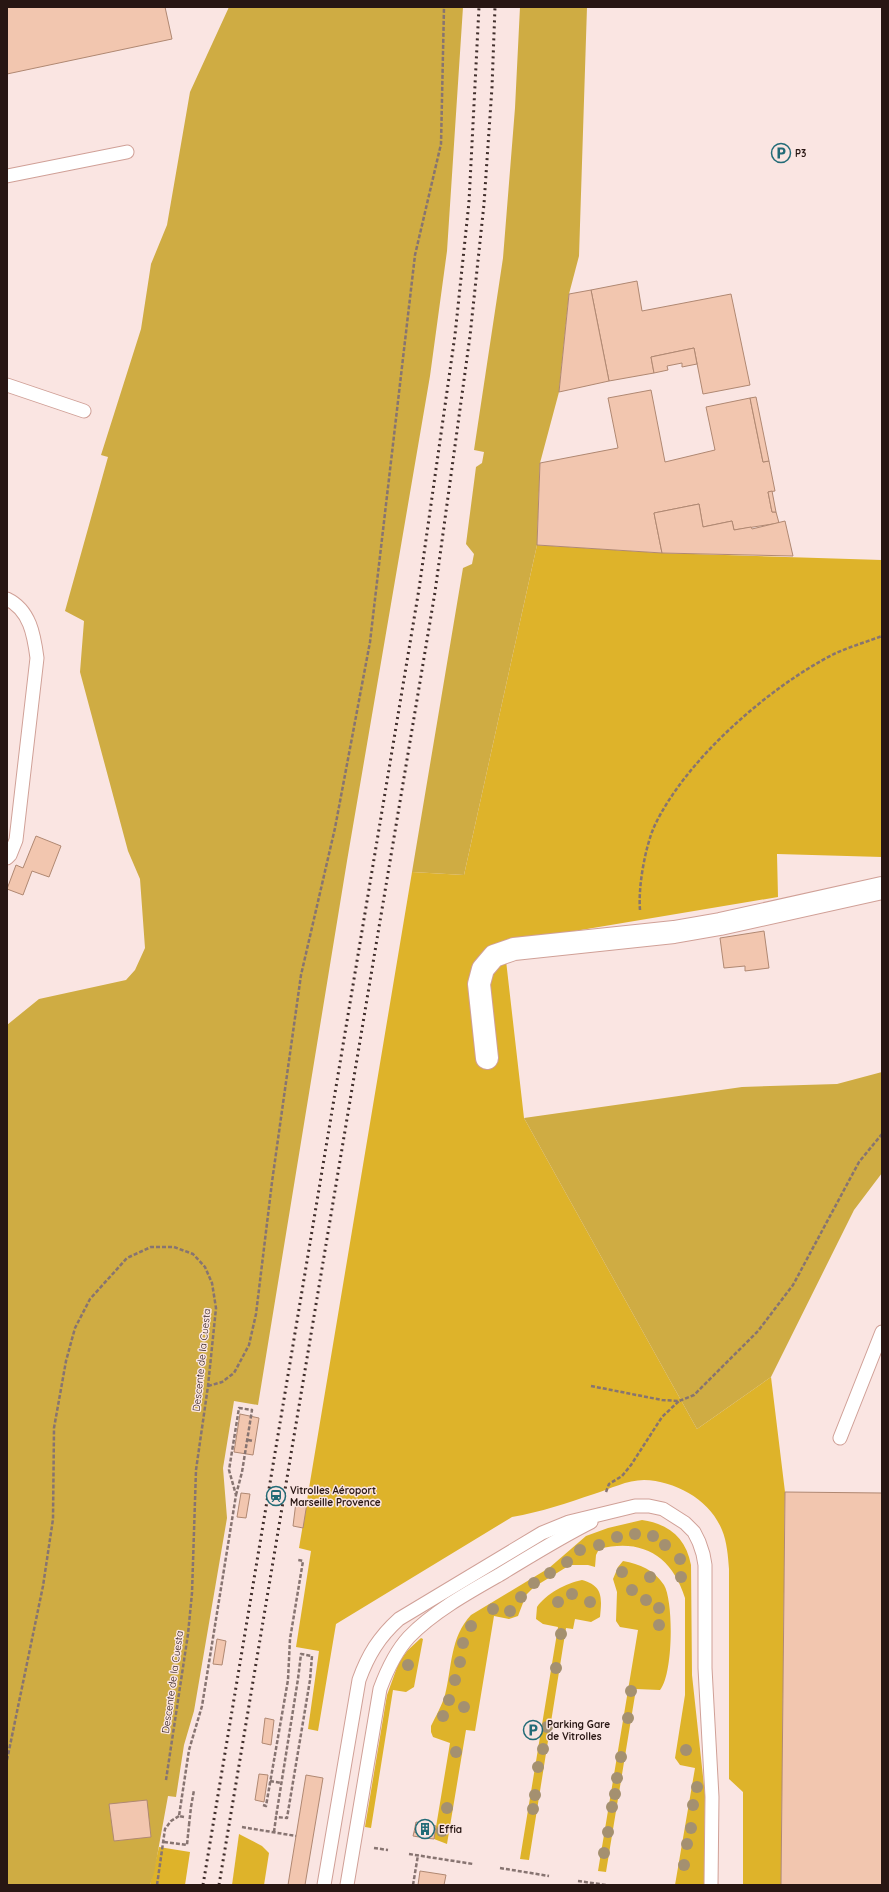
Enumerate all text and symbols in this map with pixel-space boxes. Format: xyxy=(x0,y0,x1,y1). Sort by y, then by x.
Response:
parking icon: P3 xyxy=(770,142,792,164)
place label: P3 xyxy=(795,147,806,160)
street label: Descente de la Cuesta xyxy=(190,1308,213,1412)
place label: Vitrolles Aéroport Marseille Provence xyxy=(290,1484,381,1509)
station icon: Vitrolles Aéroport Marseille Provence xyxy=(265,1485,287,1507)
street label: Descente de la Cuesta xyxy=(159,1630,186,1734)
place label: Parking Gare de Vitrolles xyxy=(547,1718,610,1743)
parking icon: Parking Gare de Vitrolles xyxy=(522,1719,544,1741)
building icon: Effia xyxy=(414,1818,436,1840)
place label: Effia xyxy=(439,1823,462,1836)

